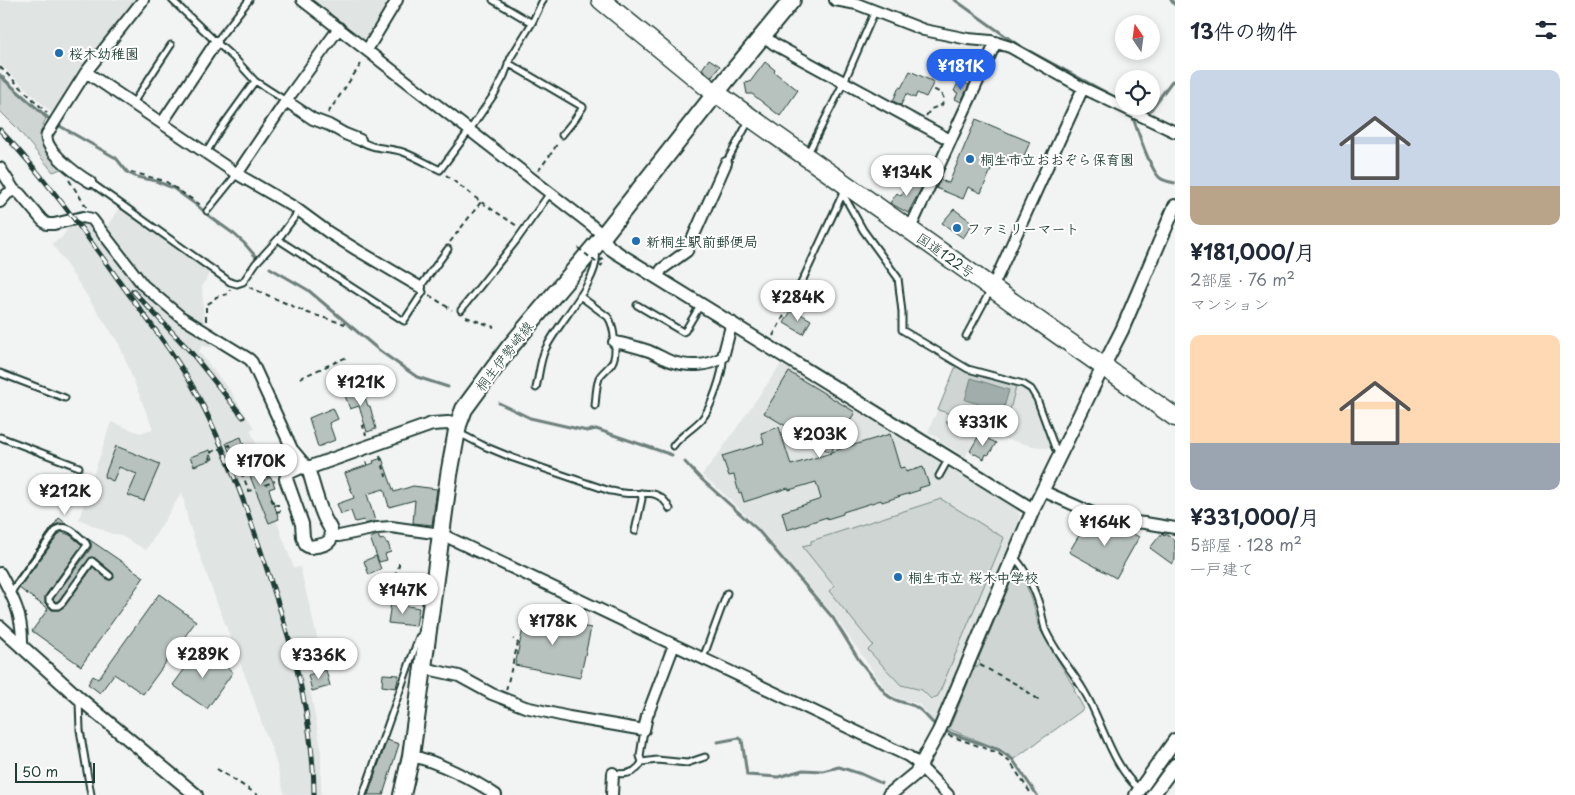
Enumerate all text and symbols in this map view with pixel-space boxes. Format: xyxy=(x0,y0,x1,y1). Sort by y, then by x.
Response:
text: 13件の物件 xyxy=(1190,14,1298,46)
north arrow xyxy=(1115,15,1160,60)
map controls xyxy=(1115,15,1160,115)
icon: filters xyxy=(1532,16,1560,44)
place label: 桜木幼稚園 xyxy=(69,43,139,64)
marker: 桜木幼稚園 xyxy=(53,47,65,59)
pin: ¥181K xyxy=(926,48,996,91)
text: ¥181K xyxy=(938,53,984,77)
button: locate xyxy=(1115,70,1160,115)
icon: home xyxy=(1330,103,1420,193)
place label: 桐生市立おおぞら保育園 xyxy=(980,149,1134,170)
marker: 桐生市立おおぞら保育園 xyxy=(964,153,976,165)
pin: ¥134K xyxy=(872,154,942,197)
text: ¥134K xyxy=(882,159,932,183)
place label: ファミリーマート xyxy=(967,218,1080,239)
marker: ファミリーマート xyxy=(951,222,963,234)
street label: 国道122号 xyxy=(912,227,980,283)
place label: 新桐生駅前郵便局 xyxy=(646,231,758,252)
marker: 新桐生駅前郵便局 xyxy=(630,235,642,247)
text: ¥181,000/月 xyxy=(1190,235,1315,267)
text: 2部屋 · 76 m² xyxy=(1190,267,1295,291)
pin: ¥284K xyxy=(763,280,833,322)
text: ¥284K xyxy=(771,284,825,308)
text: マンション xyxy=(1190,291,1269,315)
street label: 桐生伊勢崎線 xyxy=(470,316,538,396)
pin: ¥121K xyxy=(326,364,396,407)
icon: home xyxy=(1330,368,1420,458)
text: ¥121K xyxy=(337,369,385,393)
pin: ¥331K xyxy=(948,404,1018,447)
text: ¥331K xyxy=(958,409,1008,433)
pin: ¥203K xyxy=(785,416,855,459)
text: ¥203K xyxy=(793,421,847,445)
pin: ¥170K xyxy=(226,444,296,486)
text: ¥170K xyxy=(236,448,286,472)
pin: ¥212K xyxy=(30,474,100,516)
text: ¥212K xyxy=(39,478,91,502)
text: ¥331,000/月 xyxy=(1190,500,1320,532)
pin: ¥164K xyxy=(1070,504,1140,547)
text: ¥164K xyxy=(1079,509,1131,533)
text: 5部屋 · 128 m² xyxy=(1190,532,1302,556)
text: 一戸建て xyxy=(1190,556,1254,580)
place label: 桐生市立 桜木中学校 xyxy=(908,567,1039,588)
marker: 桐生市立 桜木中学校 xyxy=(892,571,904,583)
pin: ¥147K xyxy=(368,572,438,615)
text: ¥147K xyxy=(379,577,427,601)
pin: ¥178K xyxy=(518,604,588,646)
text: ¥178K xyxy=(529,608,577,632)
pin: ¥289K xyxy=(168,636,238,679)
pin: ¥336K xyxy=(284,638,354,680)
text: ¥289K xyxy=(177,641,229,665)
text: ¥336K xyxy=(292,642,346,666)
scale bar xyxy=(15,760,95,783)
text: 50 m xyxy=(22,761,58,782)

